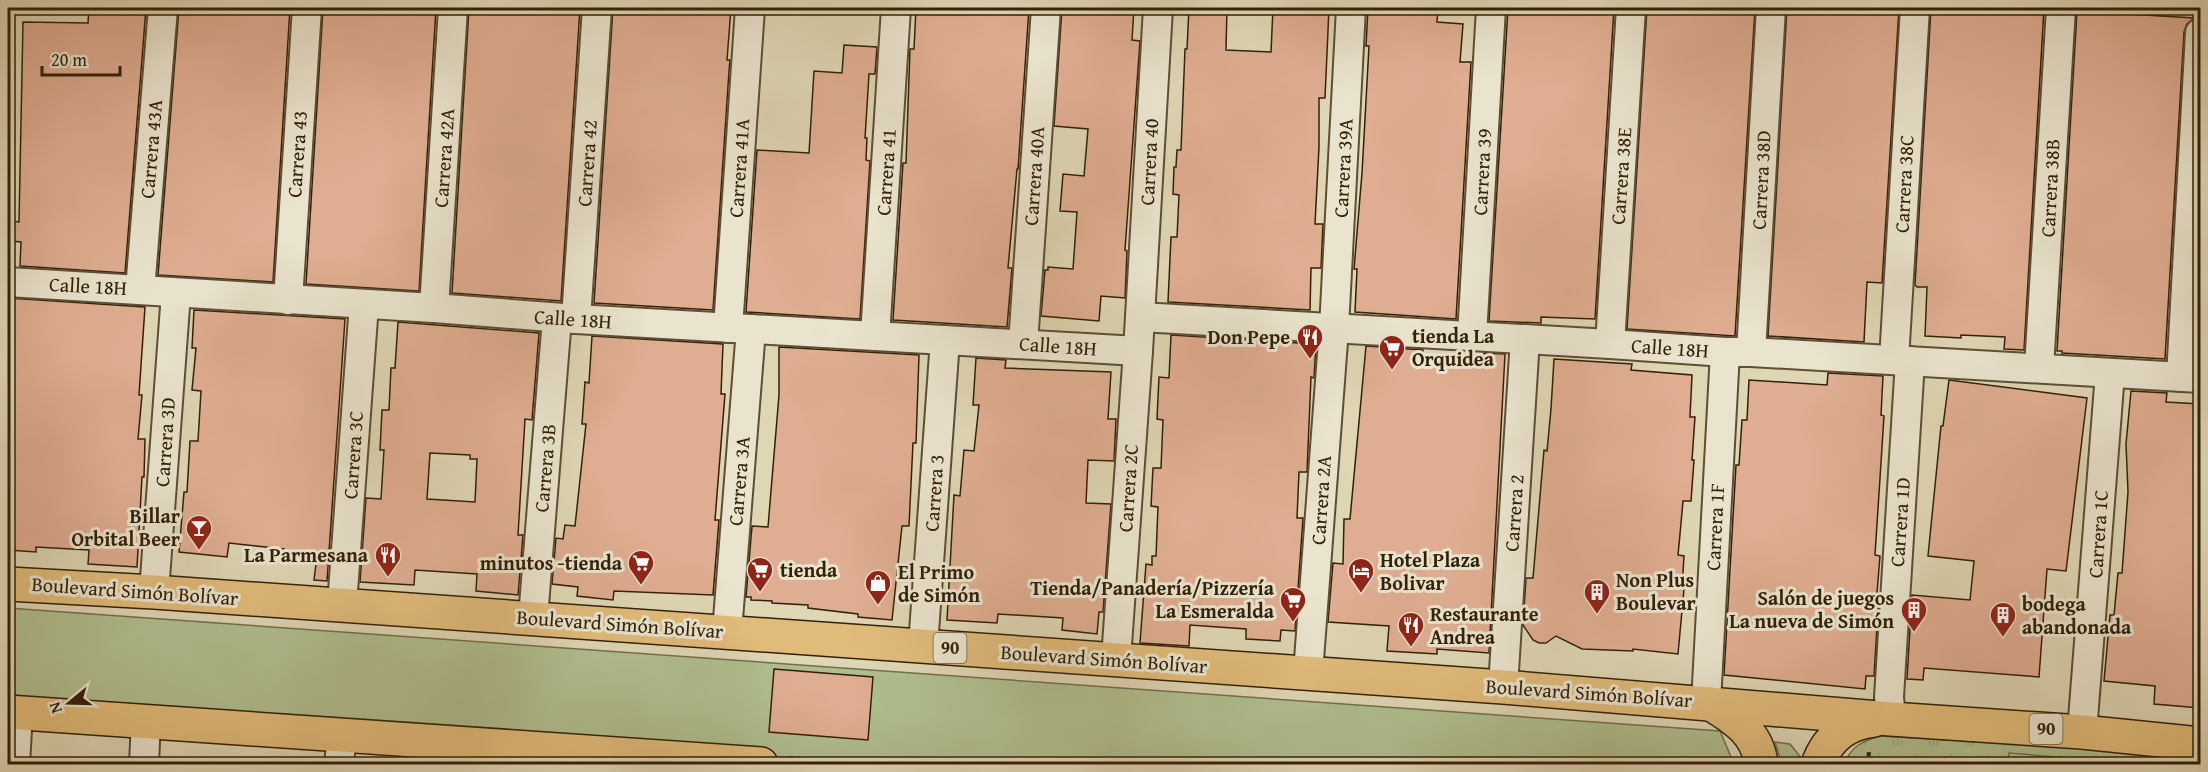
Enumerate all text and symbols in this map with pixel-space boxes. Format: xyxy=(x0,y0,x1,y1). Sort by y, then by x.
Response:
scale bar xyxy=(42,39,120,77)
text: 20 m xyxy=(51,46,87,73)
street label: Carrera 43A xyxy=(132,98,169,200)
street label: Carrera 42A xyxy=(426,107,461,208)
street label: Carrera 43 xyxy=(279,110,314,198)
street label: Carrera 41A xyxy=(721,117,756,218)
street label: Carrera 40 xyxy=(1132,118,1165,206)
street label: Carrera 39A xyxy=(1325,118,1360,218)
street label: Carrera 42 xyxy=(569,119,604,207)
street label: Carrera 40A xyxy=(1016,125,1051,226)
street label: Carrera 38E xyxy=(1603,126,1638,225)
street label: Carrera 41 xyxy=(868,128,903,216)
street label: Carrera 39 xyxy=(1465,128,1498,216)
street label: Carrera 38D xyxy=(1743,130,1778,230)
street label: Carrera 38C xyxy=(1886,134,1921,234)
street label: Carrera 38B xyxy=(2032,138,2067,238)
street label: Calle 18H xyxy=(48,269,128,302)
street label: Calle 18H xyxy=(533,301,613,336)
place label: tienda La Orquidea xyxy=(1412,321,1495,373)
place label: Don Pepe xyxy=(1207,322,1290,351)
restaurant icon: Don Pepe xyxy=(1295,322,1325,360)
street label: Calle 18H xyxy=(1018,328,1098,363)
street label: Calle 18H xyxy=(1630,330,1710,365)
supermarket icon: tienda La Orquidea xyxy=(1377,333,1407,371)
street label: Carrera 3D xyxy=(147,396,182,488)
street label: Carrera 3C xyxy=(335,410,370,500)
street label: Carrera 3B xyxy=(526,422,563,513)
street label: Carrera 3A xyxy=(720,435,757,527)
street label: Carrera 2C xyxy=(1110,443,1145,533)
street label: Carrera 3 xyxy=(916,453,951,533)
street label: Carrera 2A xyxy=(1303,454,1338,546)
street label: Carrera 2 xyxy=(1496,473,1531,553)
street label: Carrera 1D xyxy=(1882,476,1917,568)
street label: Carrera 1F xyxy=(1698,483,1731,571)
street label: Carrera 1C xyxy=(2080,489,2115,579)
place label: Billar Orbital Beer xyxy=(71,501,180,553)
bar icon: Billar Orbital Beer xyxy=(184,513,214,551)
place label: La Parmesana xyxy=(244,540,369,569)
restaurant icon: La Parmesana xyxy=(373,540,403,578)
place label: Hotel Plaza Bolivar xyxy=(1380,545,1481,597)
place label: minutos -tienda xyxy=(480,548,623,577)
supermarket icon: minutos -tienda xyxy=(626,548,656,586)
supermarket icon: tienda xyxy=(745,555,775,593)
place label: tienda xyxy=(780,555,838,584)
hotel icon: Hotel Plaza Bolivar xyxy=(1346,556,1376,594)
place label: El Primo de Simón xyxy=(898,557,980,609)
place label: Non Plus Boulevar xyxy=(1616,565,1696,617)
shop icon: El Primo de Simón xyxy=(863,568,893,606)
street label: Boulevard Simón Bolívar xyxy=(31,569,239,612)
place label: Tienda/Panadería/Pizzería La Esmeralda xyxy=(1030,573,1275,625)
building icon: Non Plus Boulevar xyxy=(1582,577,1612,615)
place label: Salón de juegos La nueva de Simón xyxy=(1729,583,1894,635)
supermarket icon: Tienda/Panadería/Pizzería La Esmeralda xyxy=(1278,585,1308,623)
place label: bodega abandonada xyxy=(2022,589,2132,641)
building icon: Salón de juegos La nueva de Simón xyxy=(1899,595,1929,633)
place label: Restaurante Andrea xyxy=(1430,599,1539,651)
building icon: bodega abandonada xyxy=(1988,600,2018,638)
street label: Boulevard Simón Bolívar xyxy=(516,602,724,645)
restaurant icon: Restaurante Andrea xyxy=(1396,610,1426,648)
road number: 90 xyxy=(934,633,966,663)
street label: Boulevard Simón Bolívar xyxy=(1000,637,1208,680)
street label: Boulevard Simón Bolívar xyxy=(1485,671,1693,714)
north arrow xyxy=(39,673,99,733)
text: N xyxy=(42,699,68,717)
road number: 90 xyxy=(2030,714,2062,744)

